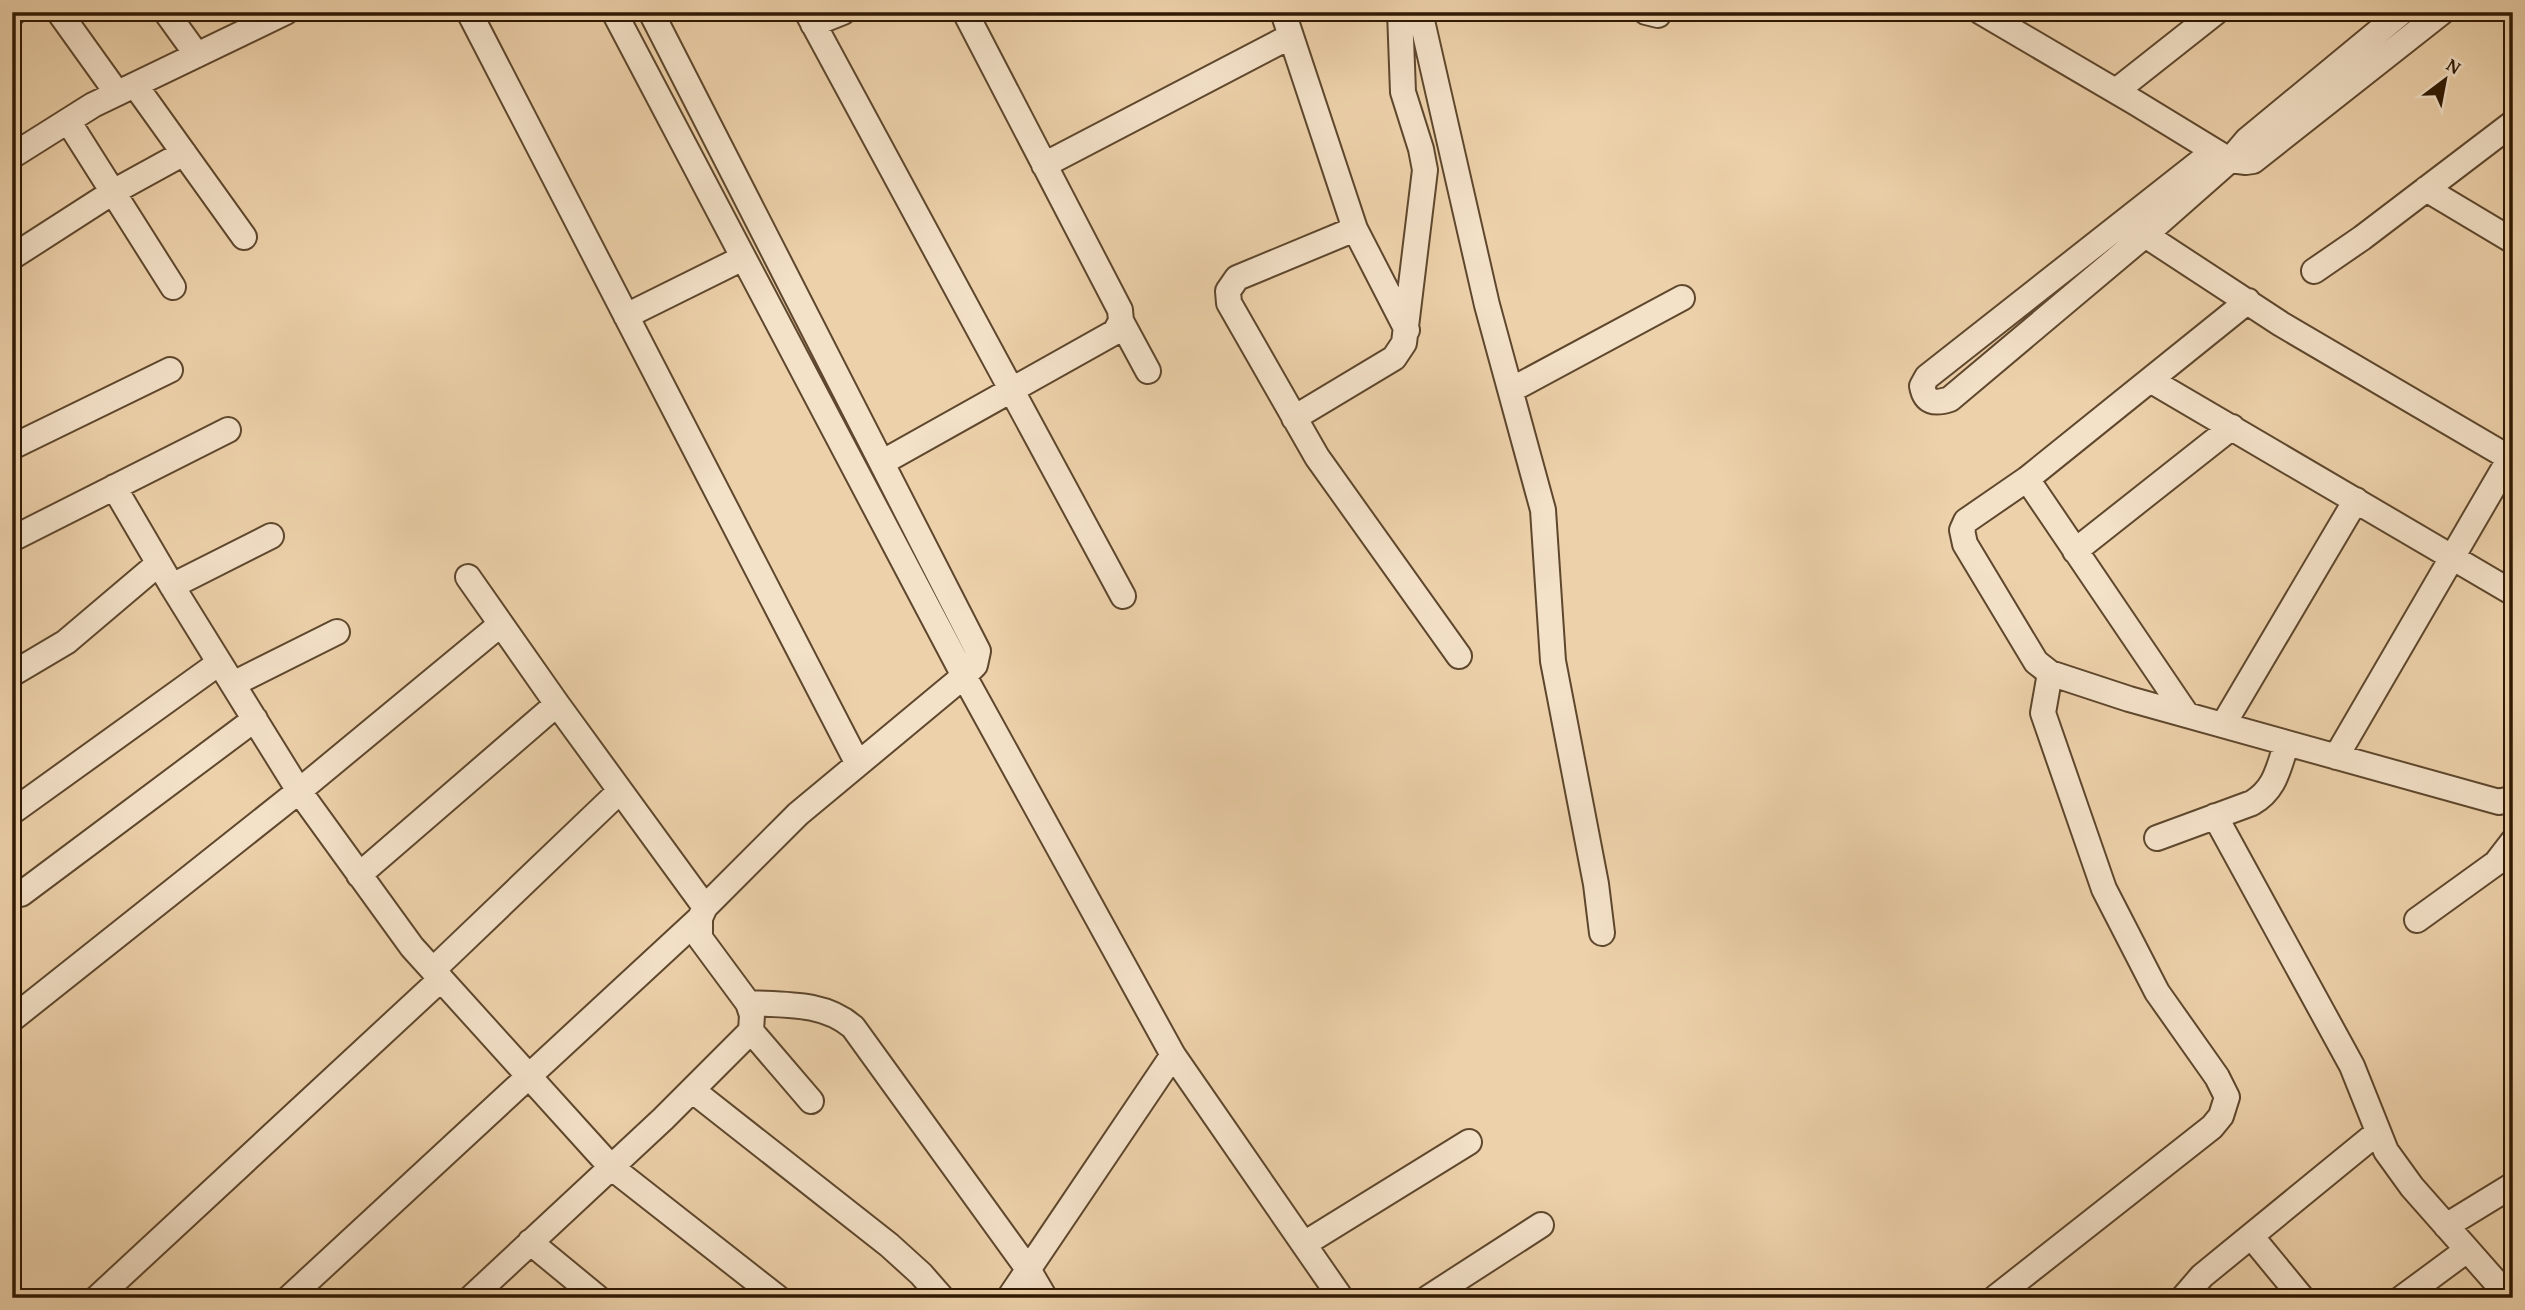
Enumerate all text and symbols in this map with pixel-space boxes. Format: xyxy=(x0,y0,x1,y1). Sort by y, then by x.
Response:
north arrow xyxy=(2410,46,2480,116)
text: N xyxy=(2441,50,2467,81)

